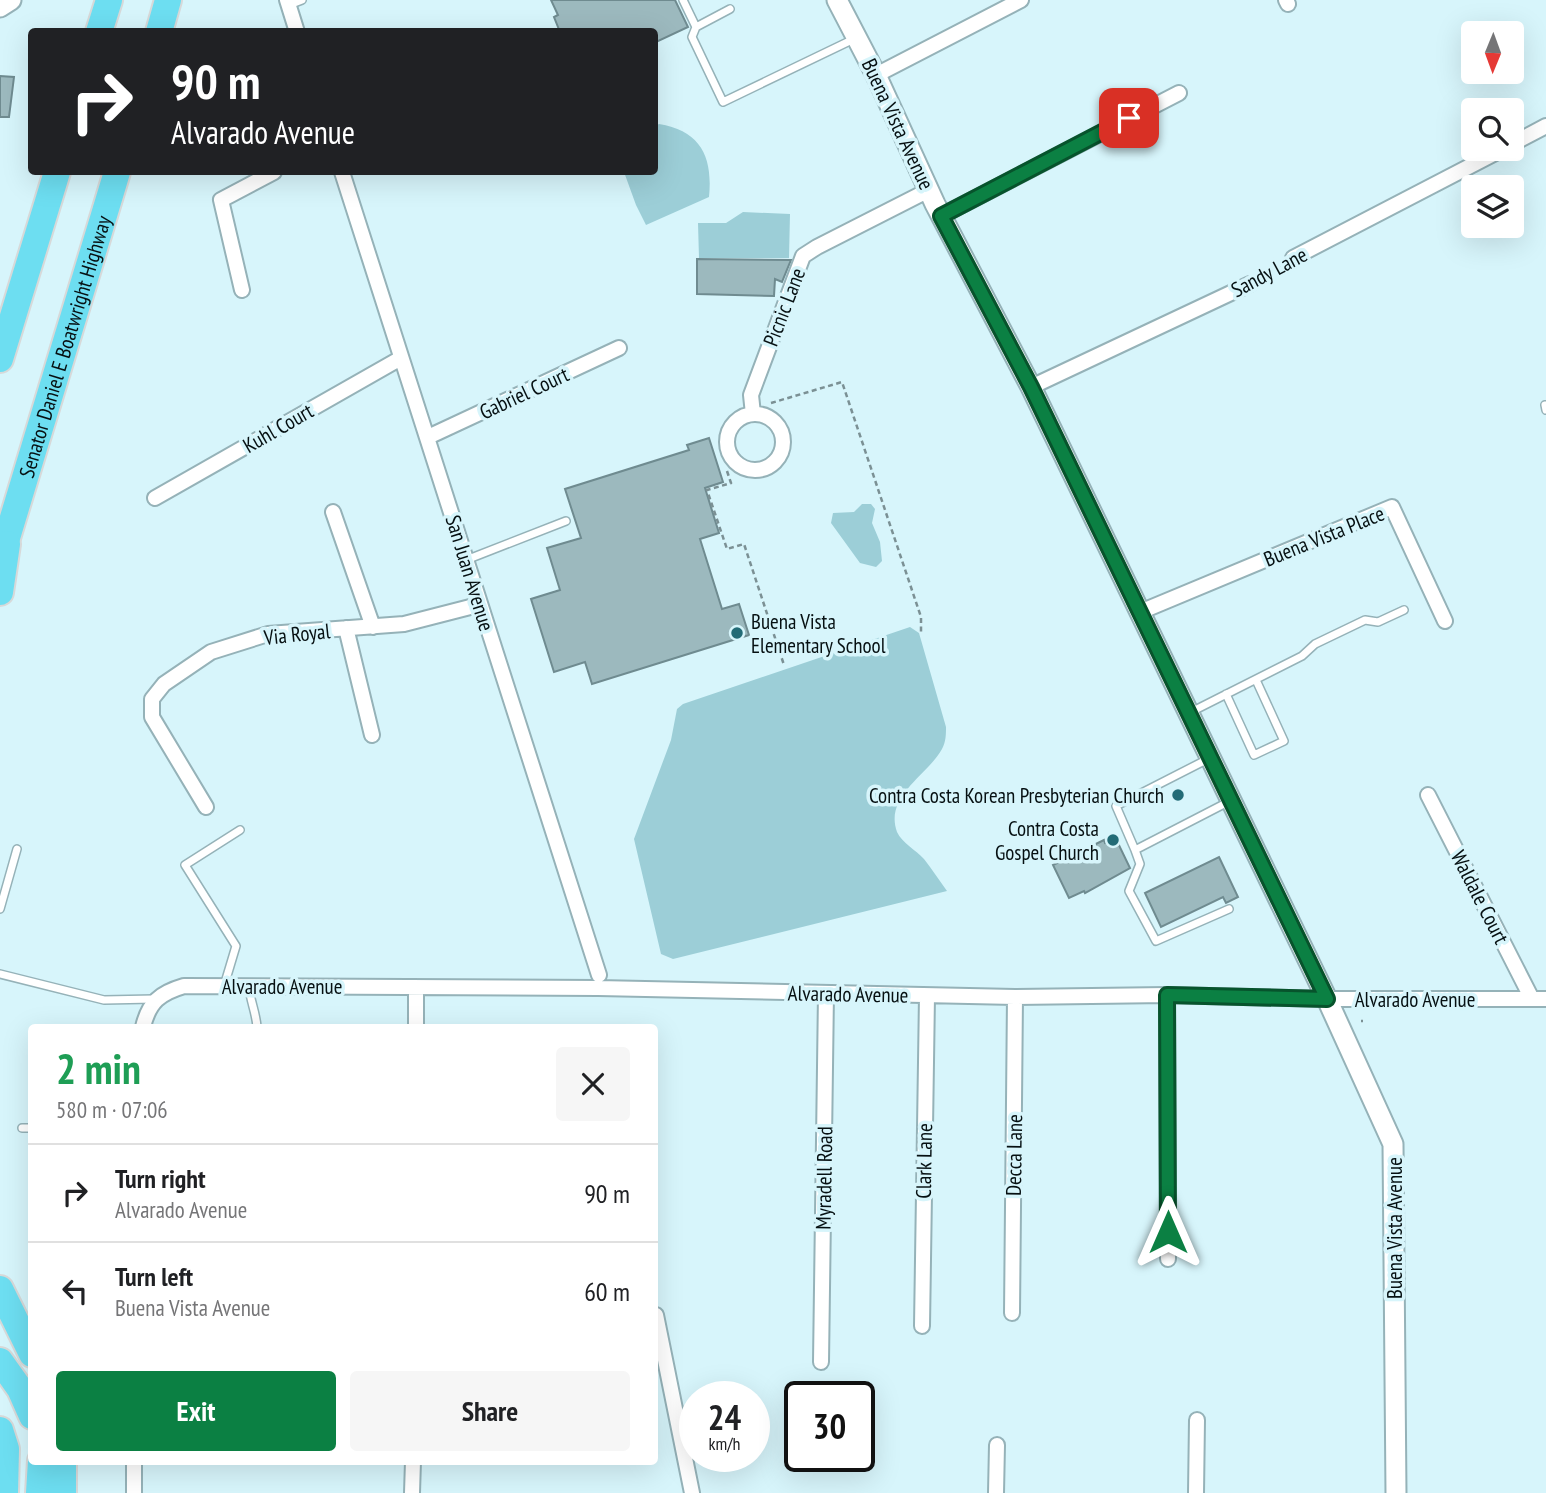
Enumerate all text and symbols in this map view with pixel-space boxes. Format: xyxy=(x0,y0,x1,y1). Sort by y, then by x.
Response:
north arrow xyxy=(1461,21,1524,84)
map controls xyxy=(1461,21,1524,238)
text: 90 m xyxy=(171,49,260,113)
street label: Buena Vista Avenue xyxy=(856,54,940,194)
icon: right xyxy=(56,56,147,147)
pin xyxy=(1099,88,1159,148)
button: search xyxy=(1461,98,1524,161)
icon: arrive xyxy=(1110,99,1148,137)
text: Alvarado Avenue xyxy=(171,111,355,153)
button: layers xyxy=(1461,175,1524,238)
street label: Senator Daniel E Boatwright Highway xyxy=(12,212,117,481)
street label: Sandy Lane xyxy=(1226,241,1312,303)
street label: Picnic Lane xyxy=(757,264,811,350)
street label: Gabriel Court xyxy=(475,361,573,425)
street label: Kuhl Court xyxy=(238,397,318,459)
street label: Buena Vista Place xyxy=(1260,500,1388,572)
street label: San Juan Avenue xyxy=(440,512,500,634)
place label: Buena Vista Elementary School xyxy=(751,608,886,659)
street label: Via Royal xyxy=(262,617,332,651)
marker: Buena Vista Elementary School xyxy=(729,625,745,641)
place label: Contra Costa Korean Presbyterian Church xyxy=(869,782,1164,809)
marker: Contra Costa Korean Presbyterian Church xyxy=(1170,787,1186,803)
place label: Contra Costa Gospel Church xyxy=(995,815,1099,866)
marker: Contra Costa Gospel Church xyxy=(1105,832,1121,848)
street label: Waldale Court xyxy=(1445,846,1515,949)
street label: Alvarado Avenue xyxy=(222,973,342,1000)
street label: Alvarado Avenue xyxy=(787,979,909,1009)
street label: Alvarado Avenue xyxy=(1355,986,1475,1013)
text: 2 min xyxy=(56,1041,141,1096)
button: close xyxy=(556,1047,630,1121)
text: 580 m · 07:06 xyxy=(56,1095,168,1124)
street label: Decca Lane xyxy=(1000,1114,1028,1196)
street label: Clark Lane xyxy=(910,1123,938,1199)
street label: Myradell Road xyxy=(810,1126,838,1230)
street label: Buena Vista Avenue xyxy=(1381,1157,1408,1299)
text: Turn right xyxy=(115,1162,206,1195)
icon: right xyxy=(56,1174,94,1212)
text: 90 m xyxy=(584,1177,630,1210)
text: Alvarado Avenue xyxy=(115,1195,247,1224)
position arrow xyxy=(1131,1195,1205,1269)
text: Turn left xyxy=(115,1260,193,1293)
icon: left xyxy=(56,1272,94,1310)
text: 60 m xyxy=(584,1275,630,1308)
text: Buena Vista Avenue xyxy=(115,1293,270,1322)
button: Exit xyxy=(56,1371,336,1451)
button: Share xyxy=(350,1371,630,1451)
speed limit sign: 30 xyxy=(784,1381,875,1472)
text: 24 xyxy=(708,1394,741,1440)
text: km/h xyxy=(709,1432,740,1455)

